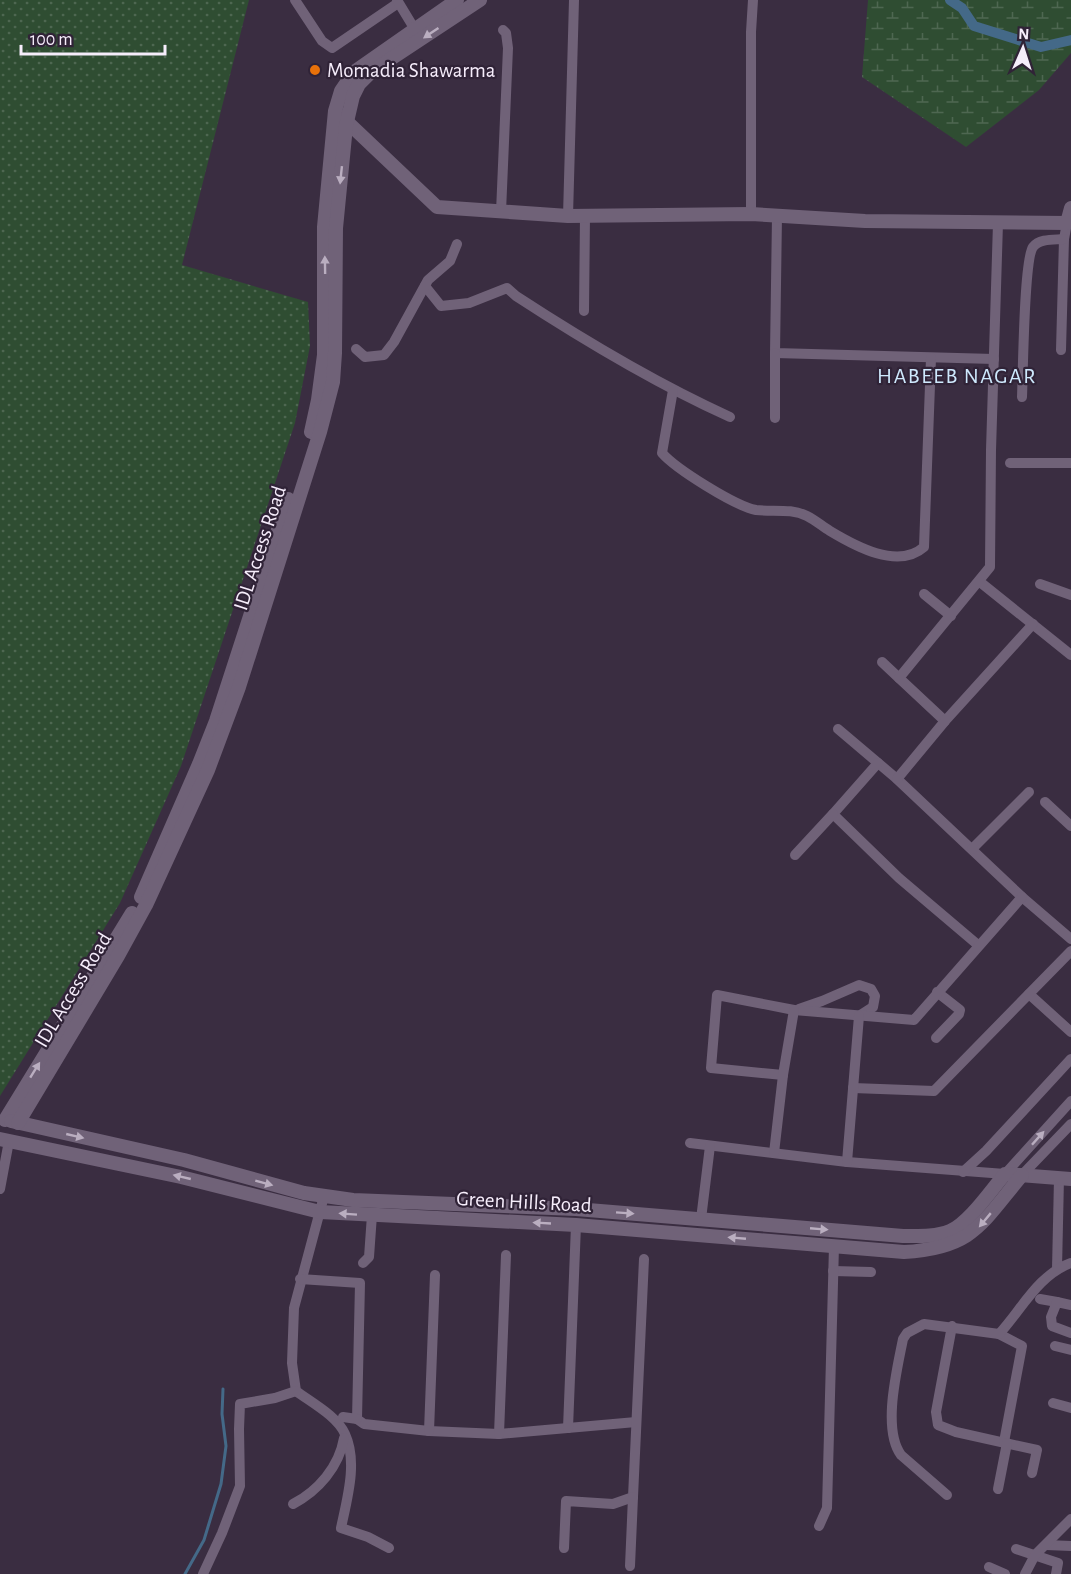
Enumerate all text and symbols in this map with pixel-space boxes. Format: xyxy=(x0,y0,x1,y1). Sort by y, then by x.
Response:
scale bar xyxy=(21,18,165,56)
north arrow xyxy=(993,18,1053,78)
text: N xyxy=(1018,26,1030,42)
one-way arrow xyxy=(423,27,439,38)
text: 100 m xyxy=(30,31,73,49)
place label: Momadia Shawarma xyxy=(327,60,496,81)
marker: Momadia Shawarma xyxy=(308,63,322,77)
one-way arrow xyxy=(336,166,346,185)
one-way arrow xyxy=(320,255,329,274)
district label: HABEEB NAGAR xyxy=(877,365,1037,387)
street label: IDL Access Road xyxy=(230,483,290,613)
street label: IDL Access Road xyxy=(31,929,115,1051)
one-way arrow xyxy=(30,1062,41,1078)
one-way arrow xyxy=(1031,1130,1045,1145)
one-way arrow xyxy=(66,1132,84,1142)
one-way arrow xyxy=(172,1172,191,1181)
one-way arrow xyxy=(255,1178,273,1188)
street label: Green Hills Road xyxy=(456,1188,592,1216)
one-way arrow xyxy=(615,1208,634,1218)
one-way arrow xyxy=(338,1209,357,1218)
one-way arrow xyxy=(978,1212,991,1228)
one-way arrow xyxy=(533,1219,552,1228)
one-way arrow xyxy=(810,1224,829,1234)
one-way arrow xyxy=(727,1233,746,1243)

